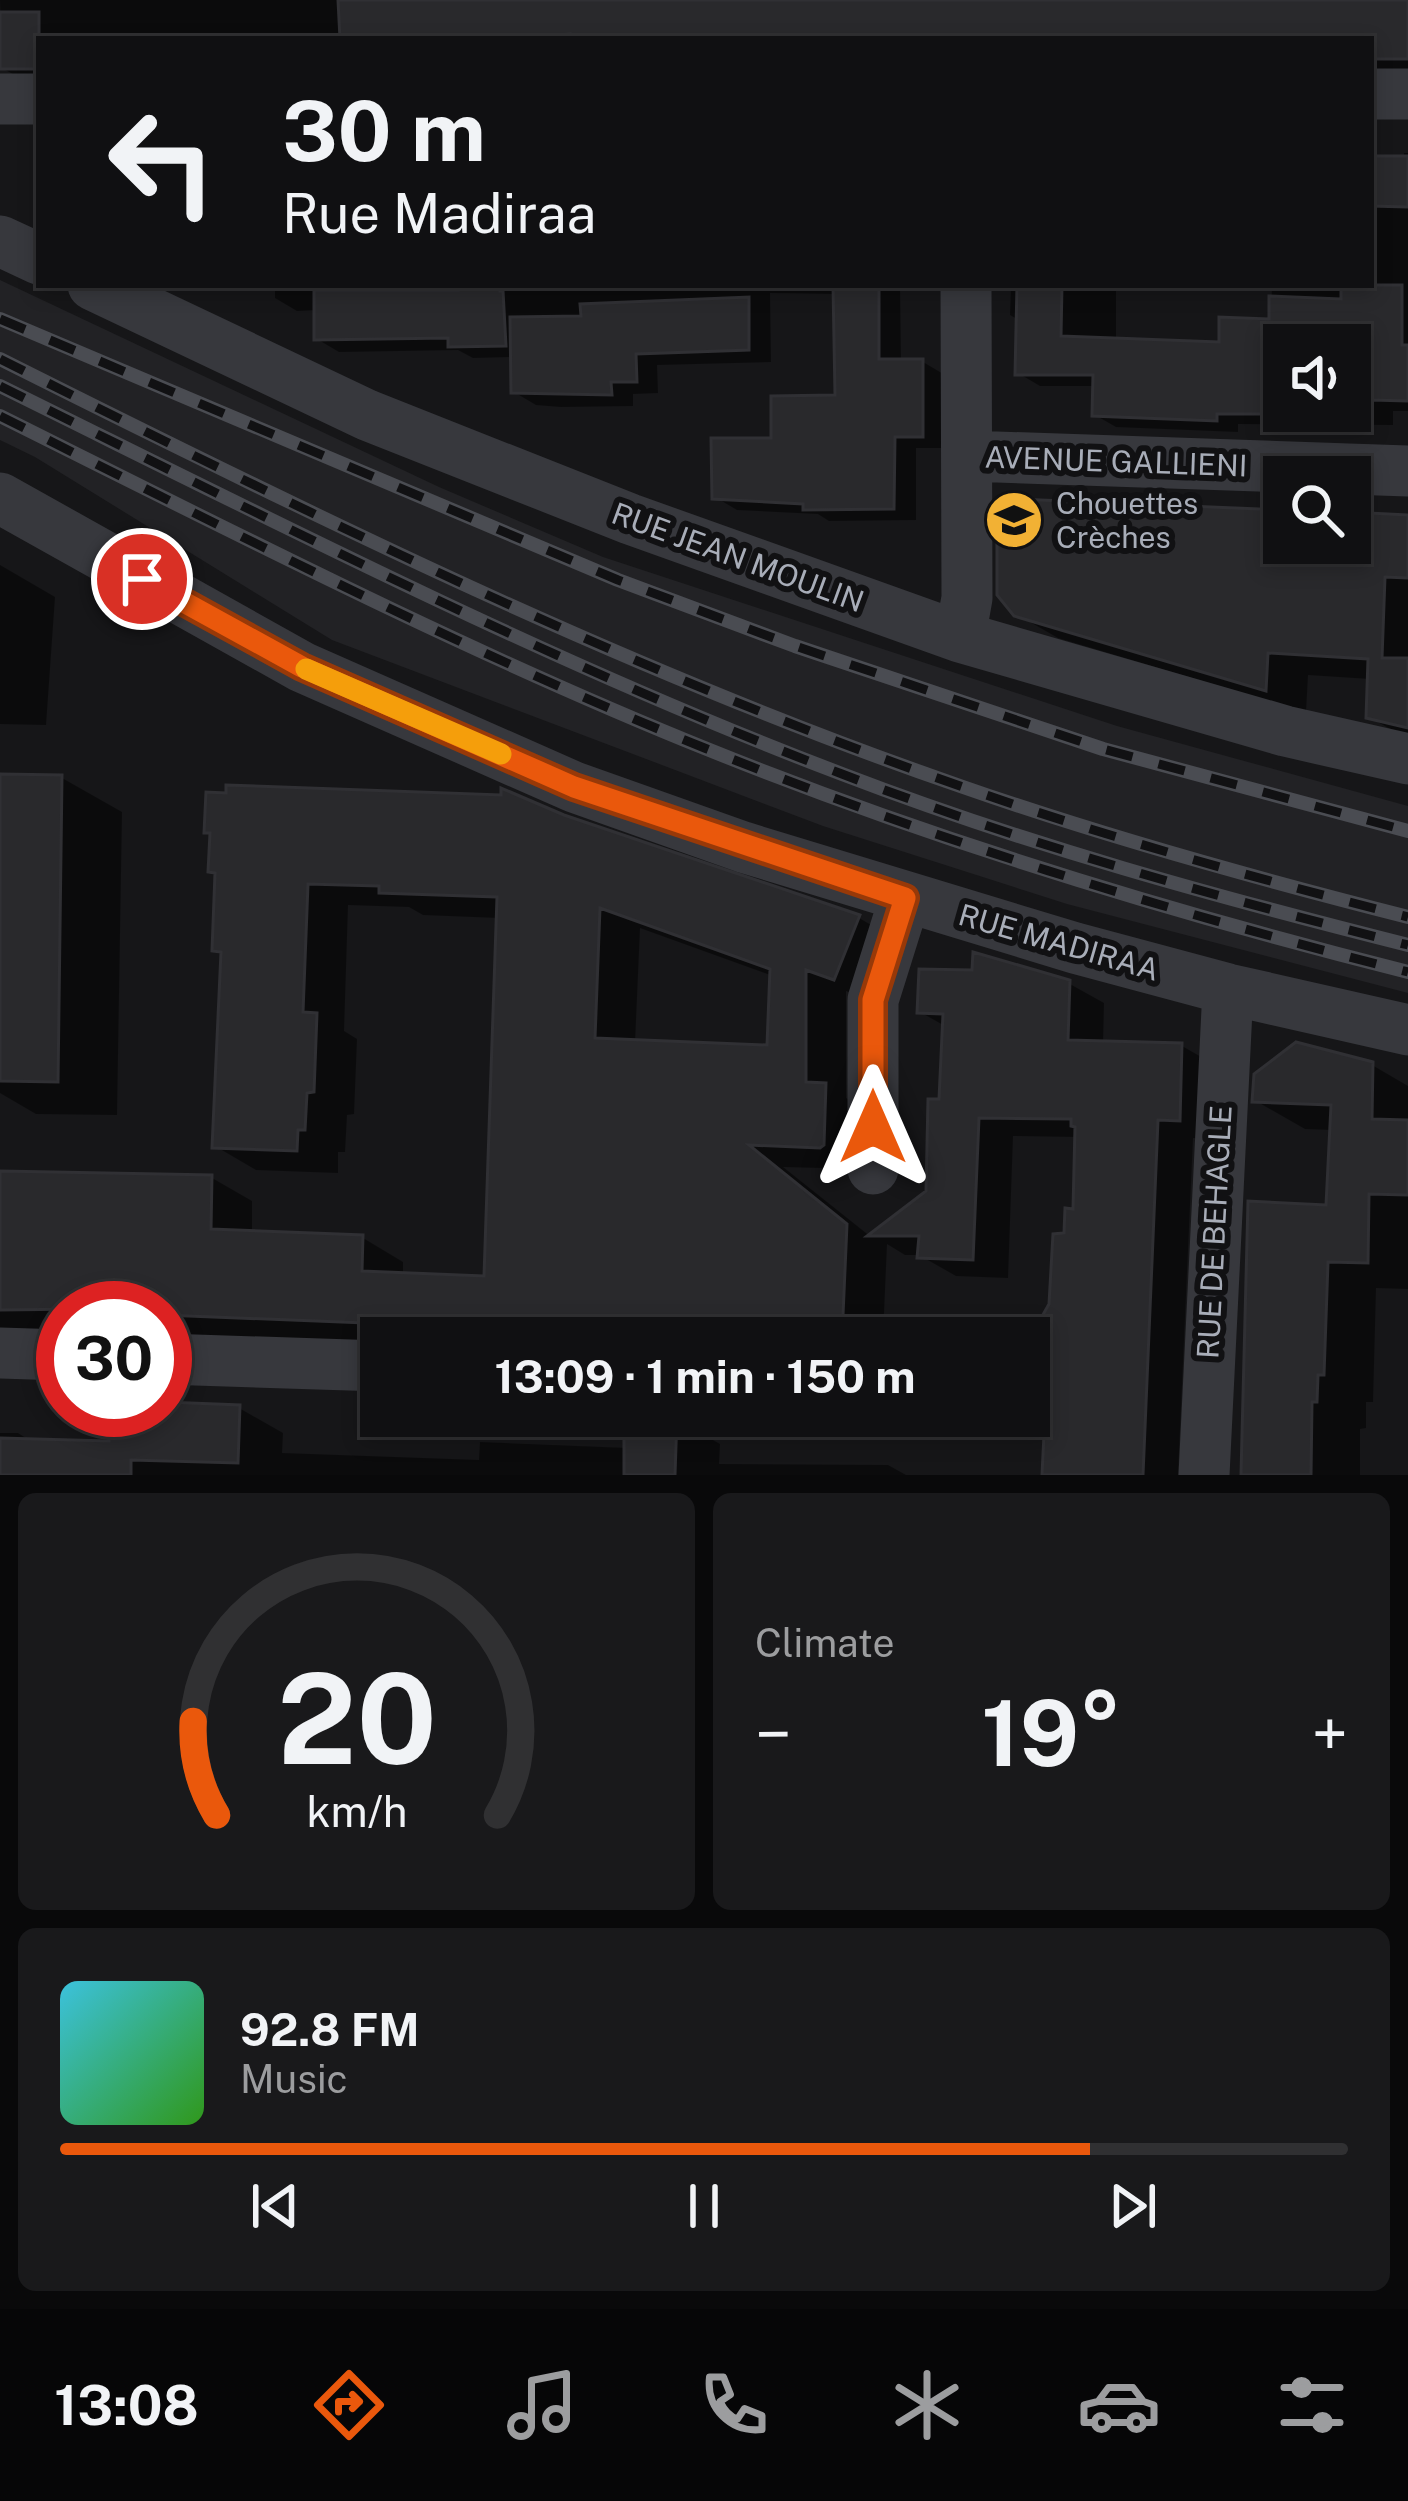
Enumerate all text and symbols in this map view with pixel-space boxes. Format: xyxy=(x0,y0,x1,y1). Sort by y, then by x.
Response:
text: 30 m xyxy=(282,81,486,180)
icon: left xyxy=(84,84,240,240)
text: Rue Madiraa xyxy=(282,182,596,245)
map controls xyxy=(1263,324,1371,564)
button: sound xyxy=(1263,324,1371,432)
street label: AVENUE GALLIENI xyxy=(984,438,1248,484)
button: search xyxy=(1263,456,1371,564)
place label: Chouettes Crèches xyxy=(1056,485,1198,555)
school or university icon: Chouettes Crèches xyxy=(983,489,1045,551)
street label: RUE JEAN MOULIN xyxy=(607,495,869,619)
pin xyxy=(91,528,193,630)
icon: arrive xyxy=(109,546,175,612)
street label: RUE MADIRAA xyxy=(955,896,1163,988)
position arrow xyxy=(810,1064,936,1190)
street label: RUE DE BEHAGLE xyxy=(1189,1104,1239,1360)
speed limit sign: 30 xyxy=(36,1281,192,1437)
text: 13:09 · 1 min · 150 m xyxy=(494,1350,916,1403)
text: Climate xyxy=(755,1620,895,1666)
text: 20 xyxy=(277,1645,436,1792)
text: 19° xyxy=(981,1680,1122,1786)
text: − xyxy=(755,1695,792,1773)
text: + xyxy=(1311,1695,1348,1773)
text: km/h xyxy=(306,1785,407,1836)
text: 92.8 FM xyxy=(240,2003,420,2056)
text: Music xyxy=(240,2056,348,2102)
icon: previous xyxy=(242,2173,308,2239)
icon: pause xyxy=(671,2173,737,2239)
icon: next xyxy=(1100,2173,1166,2239)
icon: directions xyxy=(307,2363,391,2447)
icon: music xyxy=(500,2363,584,2447)
icon: phone xyxy=(692,2363,776,2447)
icon: climate xyxy=(885,2363,969,2447)
icon: car xyxy=(1077,2363,1161,2447)
icon: filters xyxy=(1270,2363,1354,2447)
text: 13:08 xyxy=(54,2374,199,2437)

